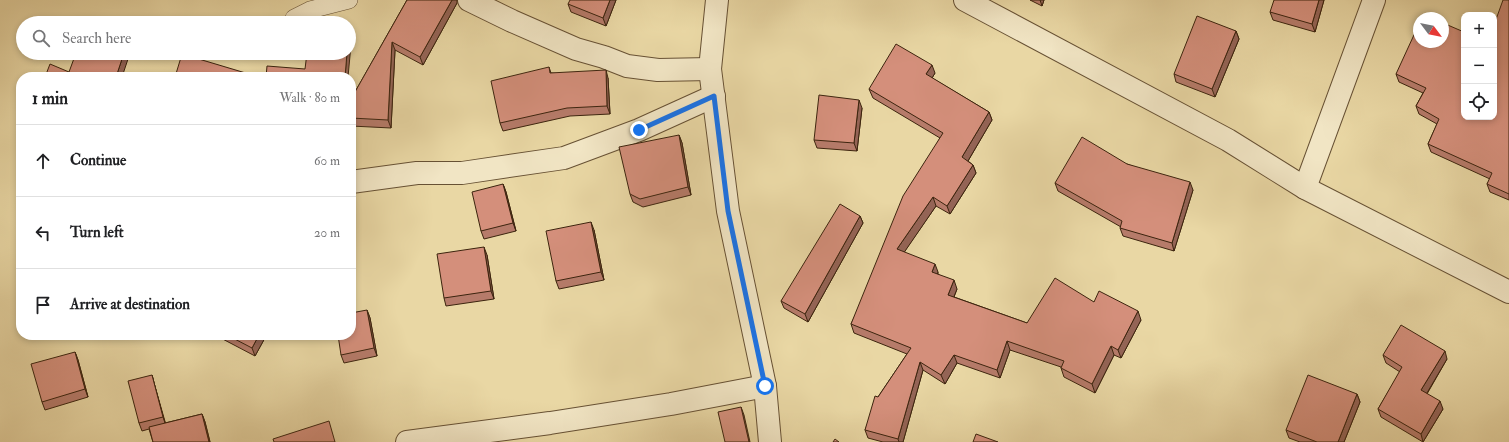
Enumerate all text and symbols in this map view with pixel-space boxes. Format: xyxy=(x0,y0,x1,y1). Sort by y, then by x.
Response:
north arrow xyxy=(1413,12,1449,48)
map controls xyxy=(1461,12,1497,120)
button: + xyxy=(1461,12,1497,48)
search box xyxy=(16,16,356,60)
icon: search xyxy=(30,27,52,49)
text: Search here xyxy=(62,29,131,48)
button: − xyxy=(1461,48,1497,84)
button: locate xyxy=(1461,84,1497,120)
text: 1 min xyxy=(32,88,68,109)
text: Walk · 80 m xyxy=(279,90,340,106)
route end xyxy=(630,121,648,139)
icon: ahead xyxy=(32,150,54,172)
text: Continue xyxy=(70,151,126,170)
text: 60 m xyxy=(314,153,340,169)
icon: left xyxy=(32,222,54,244)
text: Turn left xyxy=(70,223,124,242)
text: 20 m xyxy=(314,225,340,241)
icon: arrive xyxy=(32,294,54,316)
text: Arrive at destination xyxy=(70,295,190,314)
route start xyxy=(756,377,774,395)

